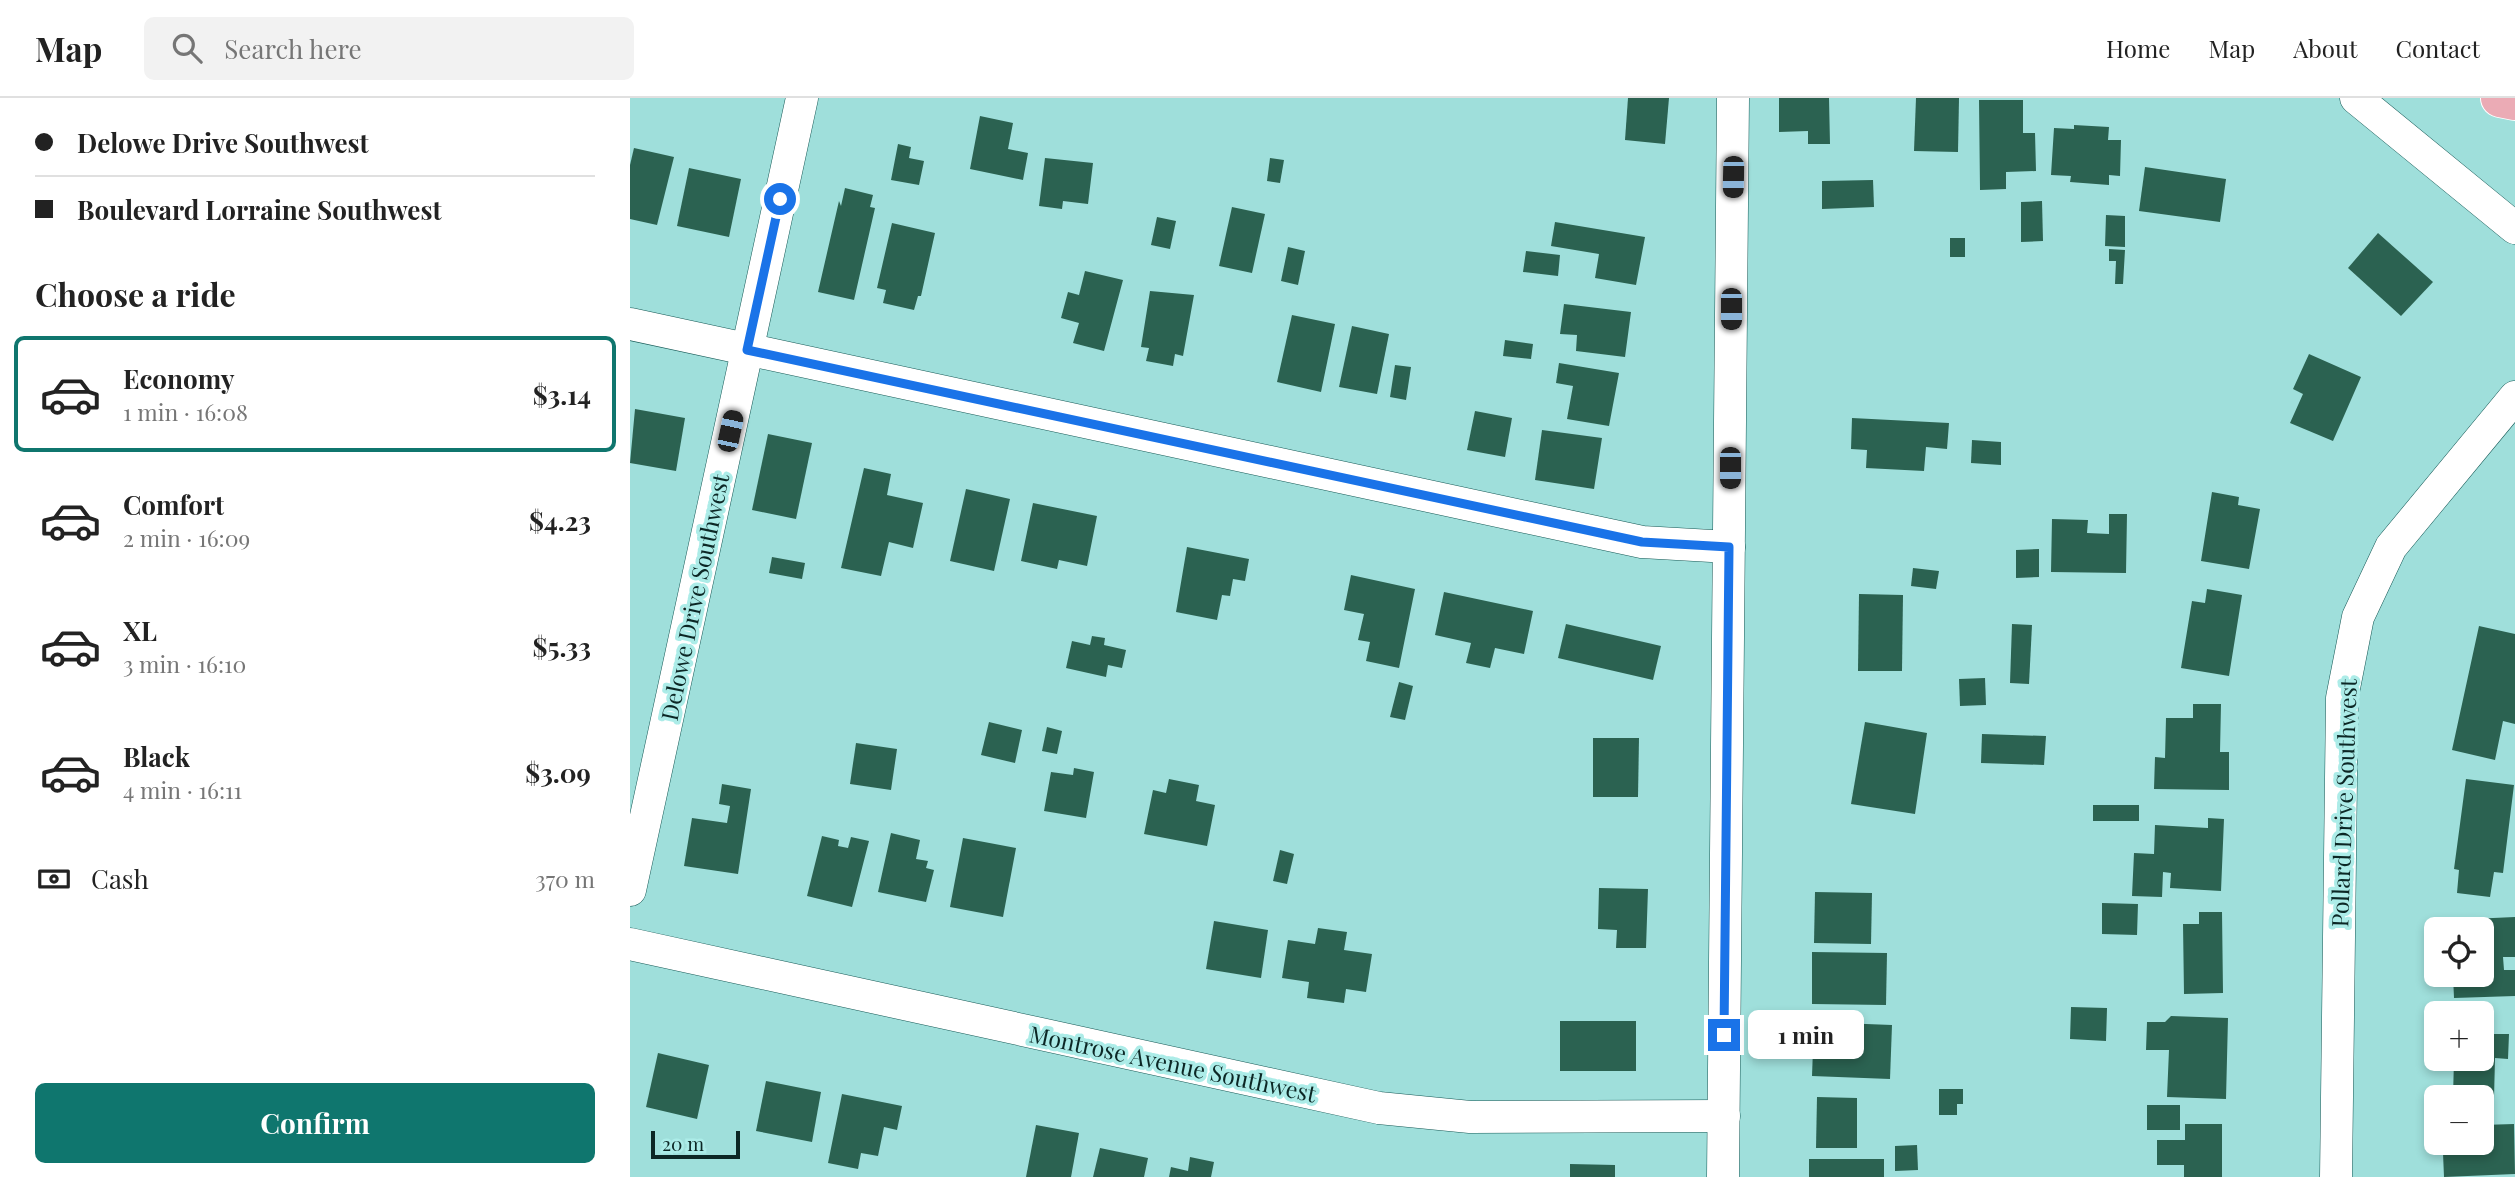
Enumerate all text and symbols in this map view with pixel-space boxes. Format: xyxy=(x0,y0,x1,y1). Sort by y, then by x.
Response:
search box xyxy=(144,17,634,80)
text: Map xyxy=(35,26,102,70)
icon: search xyxy=(168,29,206,67)
text: Search here xyxy=(224,31,362,66)
text: Home xyxy=(2106,32,2170,64)
text: Map xyxy=(2208,32,2255,64)
text: About xyxy=(2293,32,2357,64)
text: Contact xyxy=(2395,32,2480,64)
text: Delowe Drive Southwest xyxy=(77,125,369,160)
car xyxy=(1723,156,1744,198)
route start xyxy=(764,183,796,215)
text: Boulevard Lorraine Southwest xyxy=(77,192,442,227)
text: Choose a ride xyxy=(35,272,236,315)
car xyxy=(1721,288,1742,330)
text: Economy xyxy=(123,361,234,396)
icon: car xyxy=(39,363,102,426)
text: $3.14 xyxy=(533,377,591,412)
text: 1 min · 16:08 xyxy=(123,396,248,427)
car xyxy=(716,408,745,454)
car xyxy=(1720,447,1741,489)
street label: Delowe Drive Southwest xyxy=(653,470,735,723)
text: Comfort xyxy=(123,487,224,522)
icon: car xyxy=(39,489,102,552)
text: $4.23 xyxy=(529,503,591,538)
text: 2 min · 16:09 xyxy=(123,522,250,553)
text: XL xyxy=(123,613,157,648)
icon: car xyxy=(39,615,102,678)
text: $5.33 xyxy=(533,629,591,664)
text: 3 min · 16:10 xyxy=(123,648,246,679)
street label: Pollard Drive Southwest xyxy=(2323,677,2363,928)
text: Black xyxy=(123,739,190,774)
icon: car xyxy=(39,741,102,804)
text: $3.09 xyxy=(525,755,591,790)
text: 4 min · 16:11 xyxy=(123,774,242,805)
icon: cash xyxy=(35,860,73,898)
text: Cash xyxy=(91,861,149,896)
text: 370 m xyxy=(535,863,595,894)
map controls xyxy=(2424,917,2494,1155)
button: locate xyxy=(2424,917,2494,987)
button: + xyxy=(2424,1001,2494,1071)
callout: 1 min xyxy=(1748,1010,1864,1060)
street label: Montrose Avenue Southwest xyxy=(1027,1017,1320,1109)
route end xyxy=(1708,1019,1740,1051)
text: 1 min xyxy=(1778,1019,1834,1050)
button: Confirm xyxy=(35,1083,595,1163)
button: − xyxy=(2424,1085,2494,1155)
scale bar xyxy=(651,1128,740,1160)
text: 20 m xyxy=(662,1130,704,1156)

